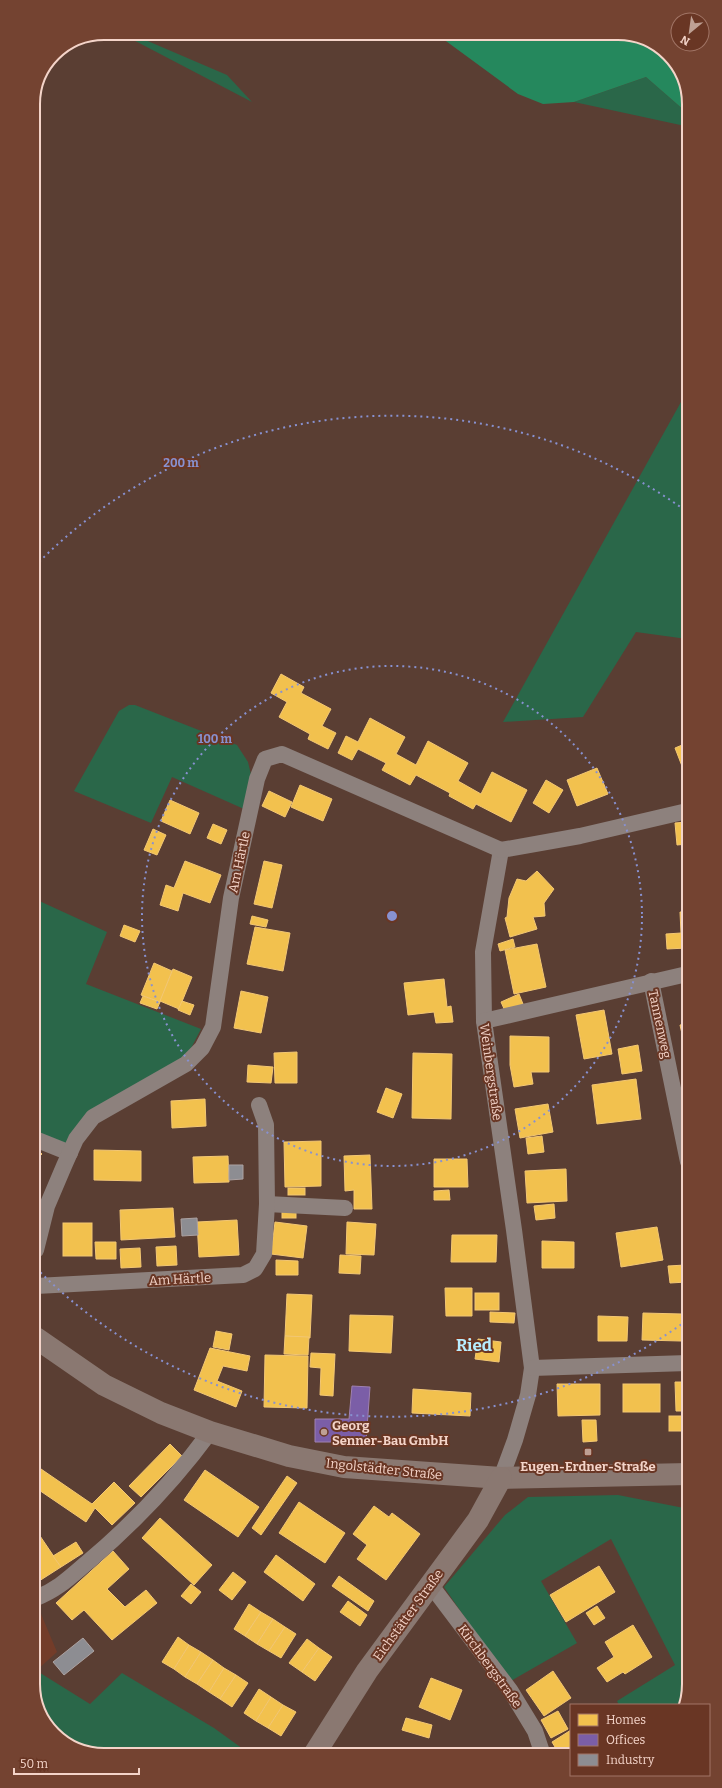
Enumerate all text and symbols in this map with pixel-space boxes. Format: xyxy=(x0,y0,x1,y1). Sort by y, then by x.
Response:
north arrow xyxy=(670,12,710,52)
text: N xyxy=(678,32,692,48)
text: 200 m xyxy=(163,456,199,470)
text: 100 m xyxy=(198,732,233,746)
street label: Am Härtle xyxy=(225,830,253,894)
centre of rings xyxy=(385,909,399,923)
street label: Tannenweg xyxy=(645,988,675,1060)
street label: Weinbergstraße xyxy=(477,1023,505,1121)
street label: Am Härtle xyxy=(148,1270,212,1288)
district label: Ried xyxy=(456,1335,493,1356)
place label: Georg Senner-Bau GmbH xyxy=(332,1418,448,1448)
marker: Georg Senner-Bau GmbH xyxy=(319,1427,329,1437)
marker: Eugen-Erdner-Straße xyxy=(583,1447,593,1457)
street label: Ingolstädter Straße xyxy=(325,1455,443,1483)
place label: Eugen-Erdner-Straße xyxy=(520,1459,656,1474)
street label: Eichstätter Straße xyxy=(370,1566,446,1664)
street label: Kirchbergstraße xyxy=(455,1622,525,1710)
legend xyxy=(570,1704,710,1776)
text: Homes xyxy=(606,1713,646,1727)
text: Offices xyxy=(606,1733,645,1747)
scale bar xyxy=(14,1750,139,1776)
text: Industry xyxy=(606,1753,655,1767)
text: 50 m xyxy=(20,1757,49,1771)

